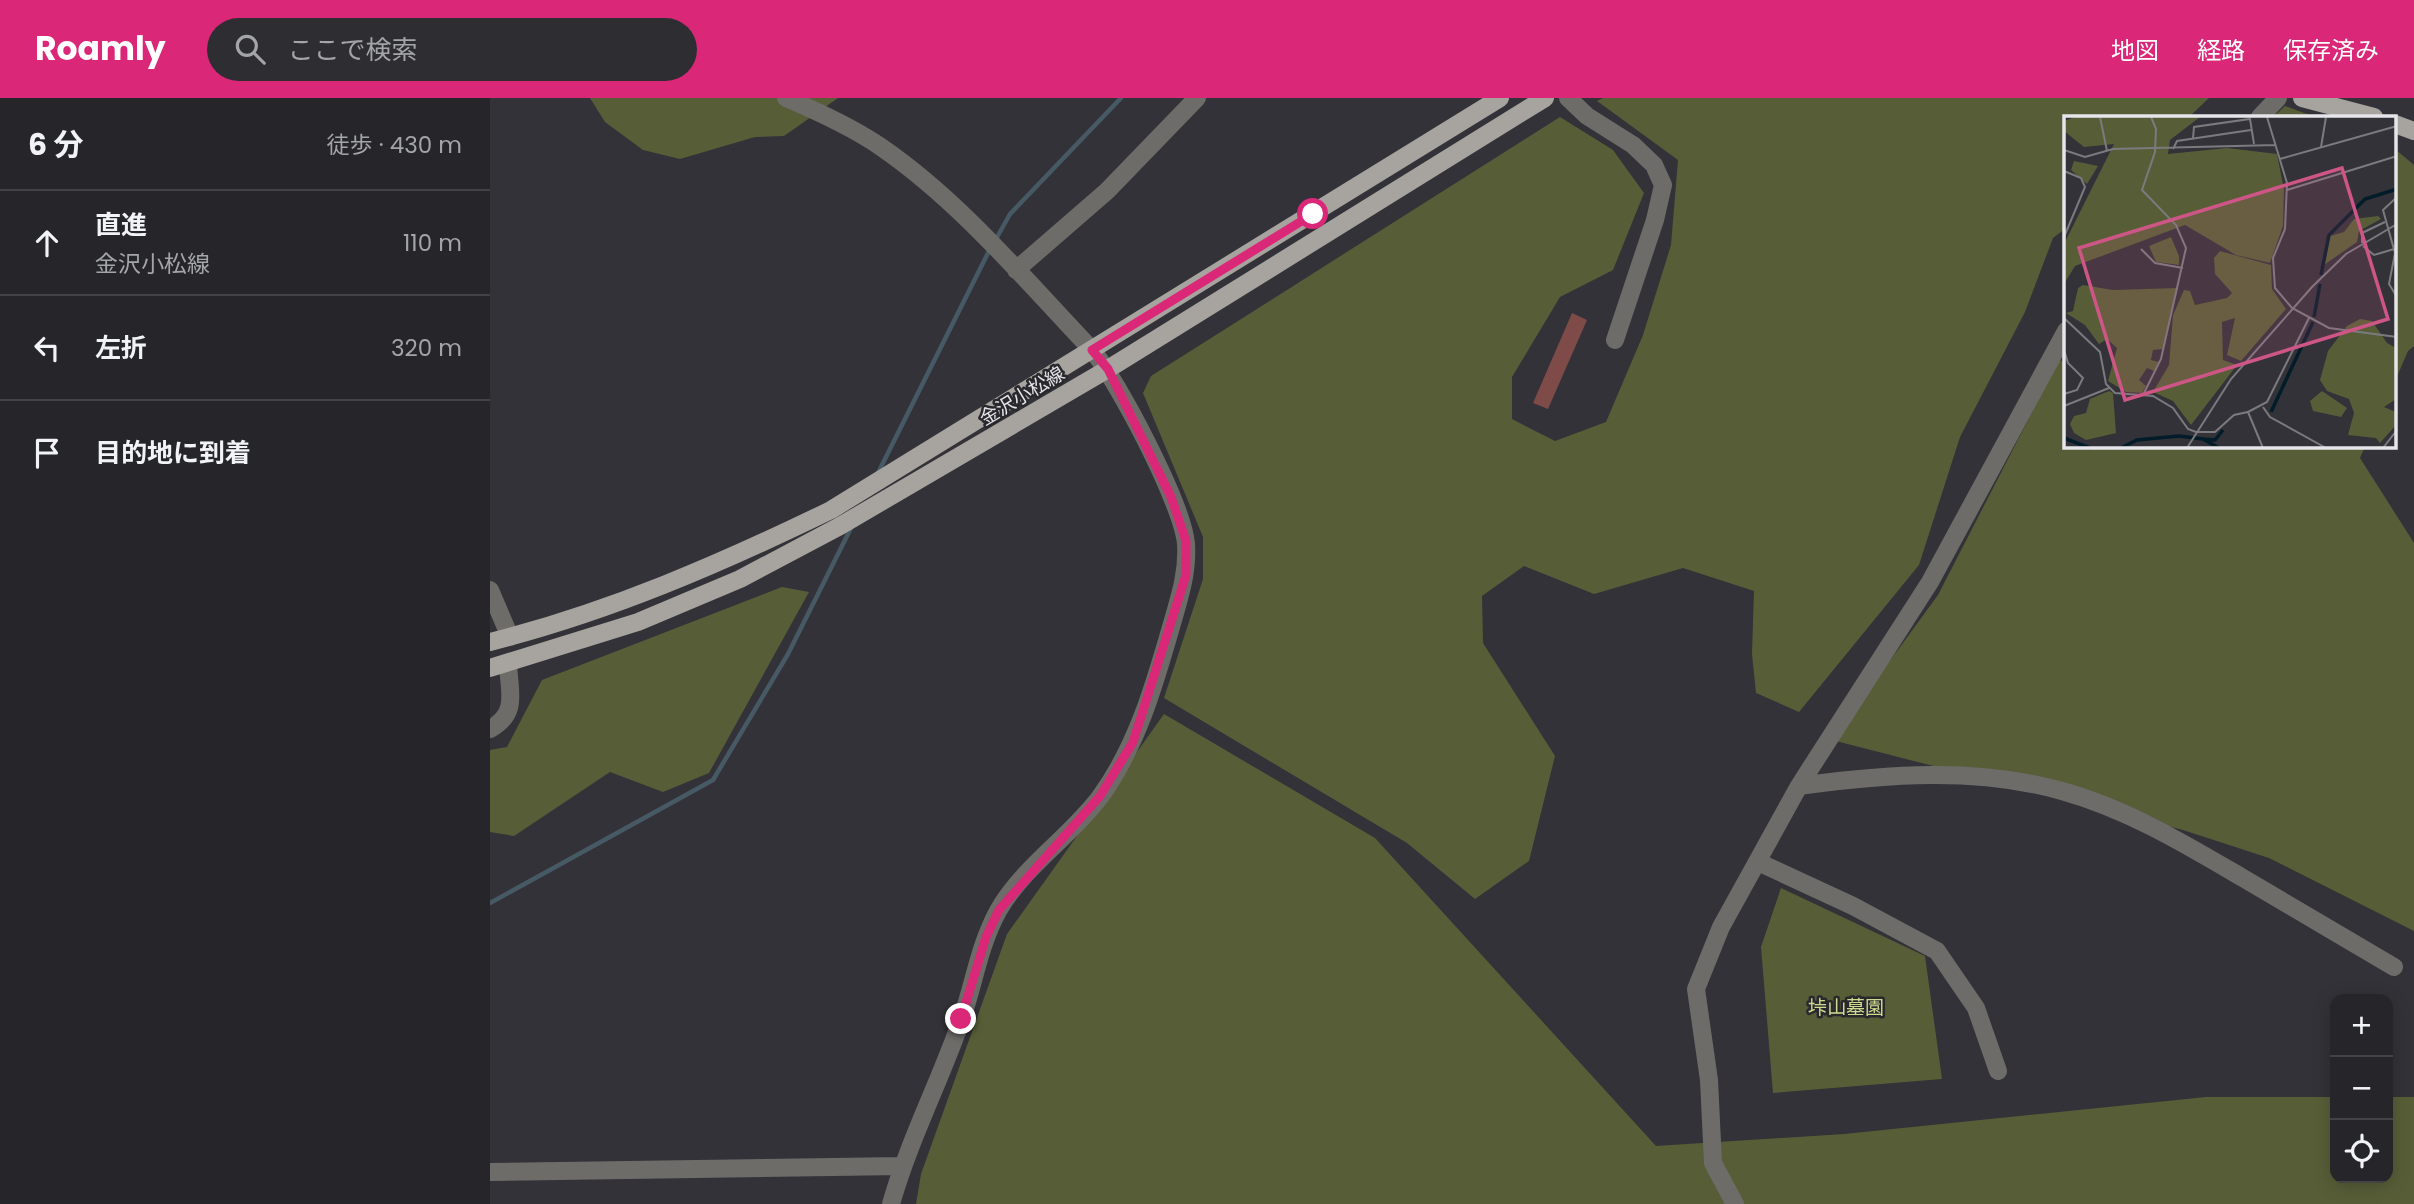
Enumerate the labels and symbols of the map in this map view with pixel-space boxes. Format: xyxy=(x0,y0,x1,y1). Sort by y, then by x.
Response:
inset map xyxy=(2064,116,2396,448)
route start xyxy=(1297,198,1328,229)
street label: 金沢小松線 xyxy=(974,360,1070,432)
park label: 垰山墓園 xyxy=(1808,994,1884,1021)
route end xyxy=(945,1003,976,1034)

